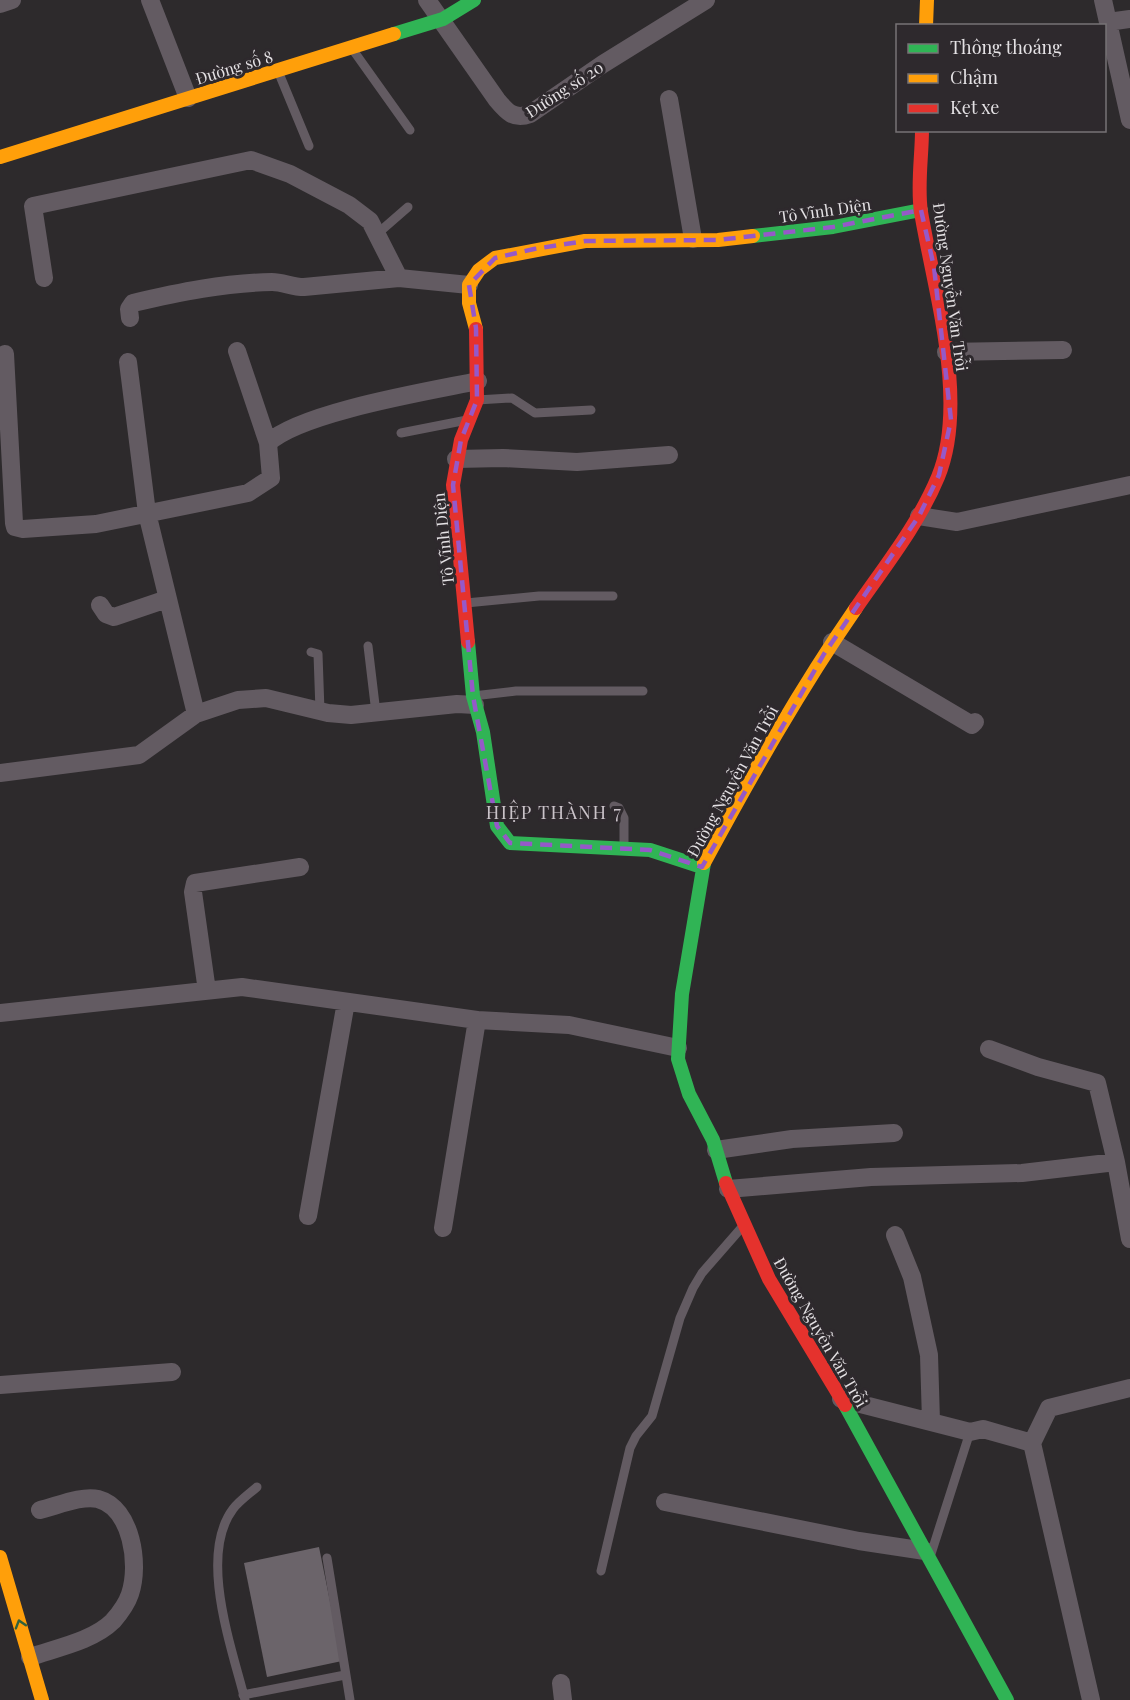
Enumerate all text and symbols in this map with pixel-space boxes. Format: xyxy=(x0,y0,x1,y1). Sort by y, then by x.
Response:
legend xyxy=(896,24,1106,132)
text: Thông thoáng xyxy=(950,35,1062,59)
street label: Đường số 8 xyxy=(192,43,275,89)
street label: Đường số 20 xyxy=(520,54,607,122)
text: Chậm xyxy=(950,65,998,89)
text: Kẹt xe xyxy=(950,95,999,119)
street label: Tô Vĩnh Diện xyxy=(778,193,873,227)
street label: Đường Nguyễn Văn Trỗi xyxy=(929,201,973,373)
street label: Tô Vĩnh Diện xyxy=(428,491,458,586)
street label: Đường Nguyễn Văn Trỗi xyxy=(682,701,782,860)
district label: HIỆP THÀNH 7 xyxy=(486,799,622,824)
street label: Đường Nguyễn Văn Trỗi xyxy=(769,1253,873,1411)
one-way arrow xyxy=(15,1619,27,1630)

